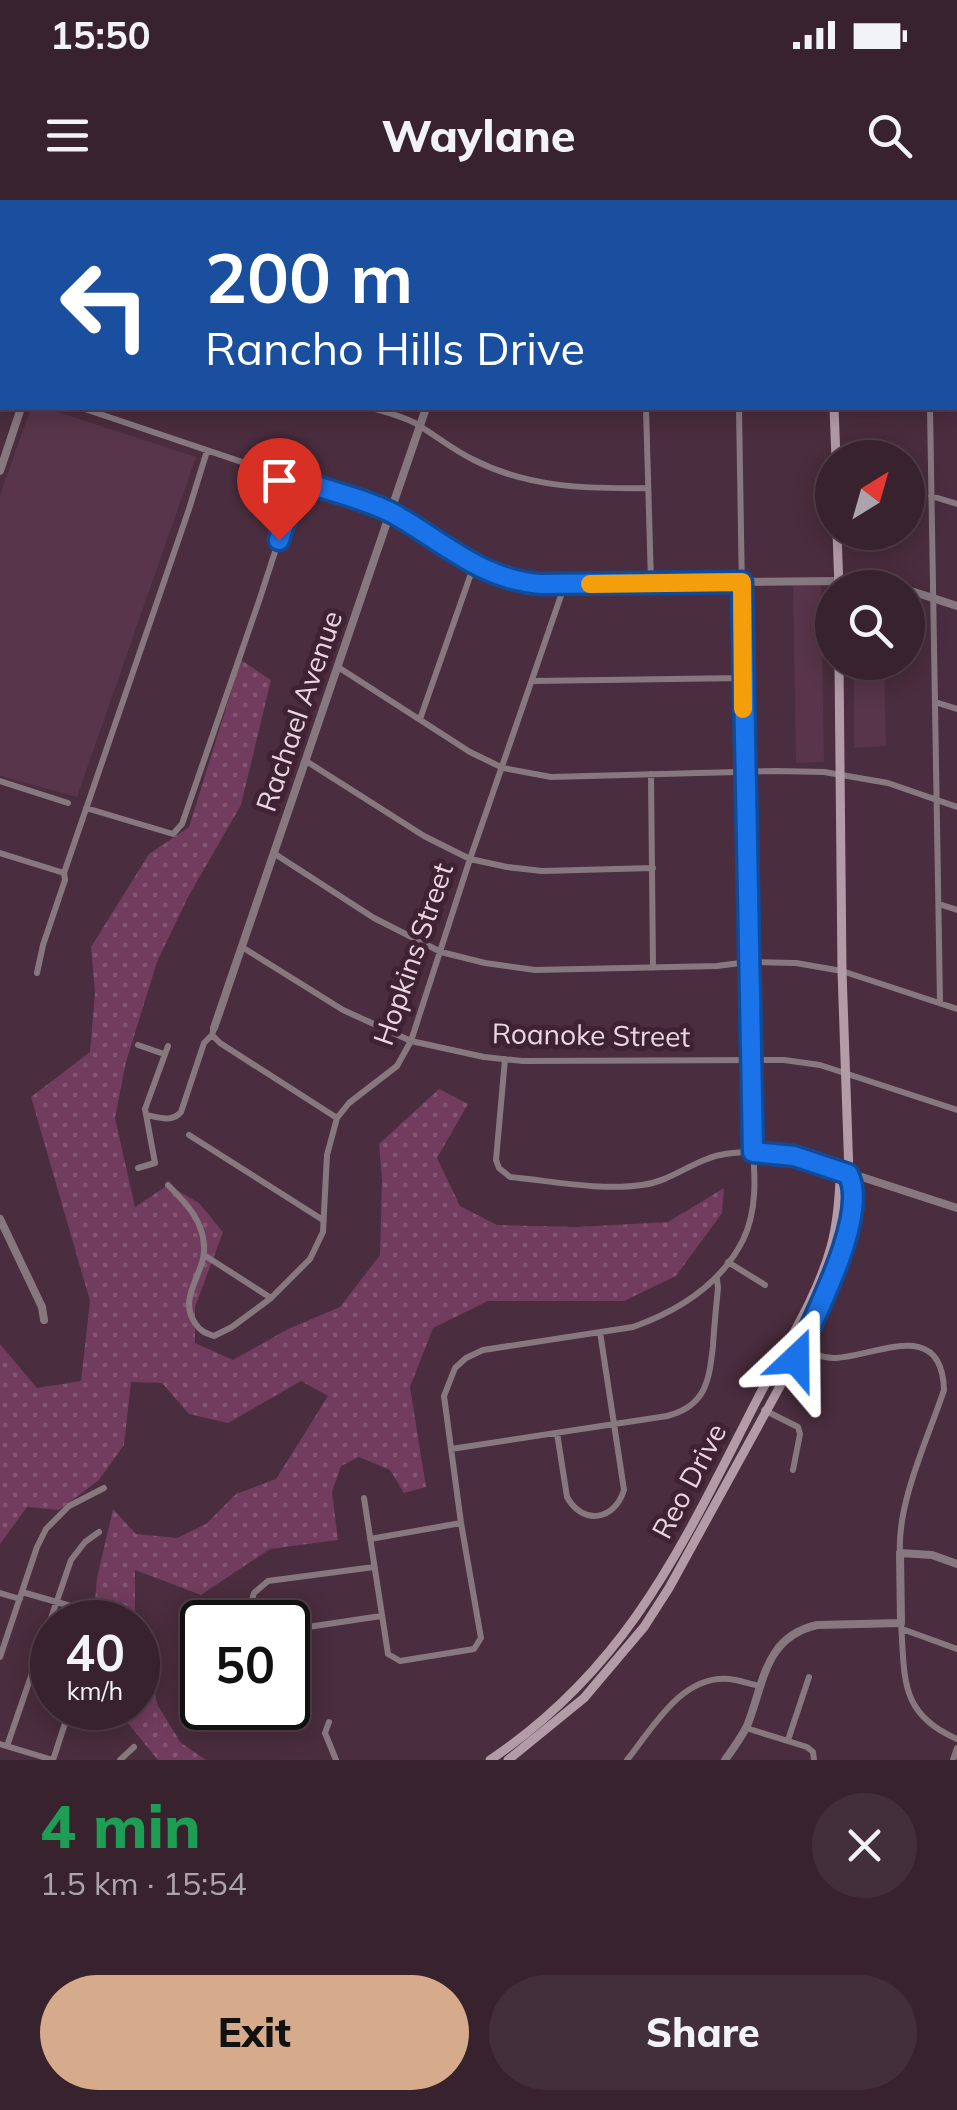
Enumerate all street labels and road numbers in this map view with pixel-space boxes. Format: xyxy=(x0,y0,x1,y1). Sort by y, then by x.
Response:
street label: Rachael Avenue xyxy=(248,606,349,816)
street label: Hopkins Street xyxy=(365,858,460,1050)
street label: Roanoke Street xyxy=(492,1015,691,1054)
street label: Reo Drive xyxy=(644,1417,733,1544)

